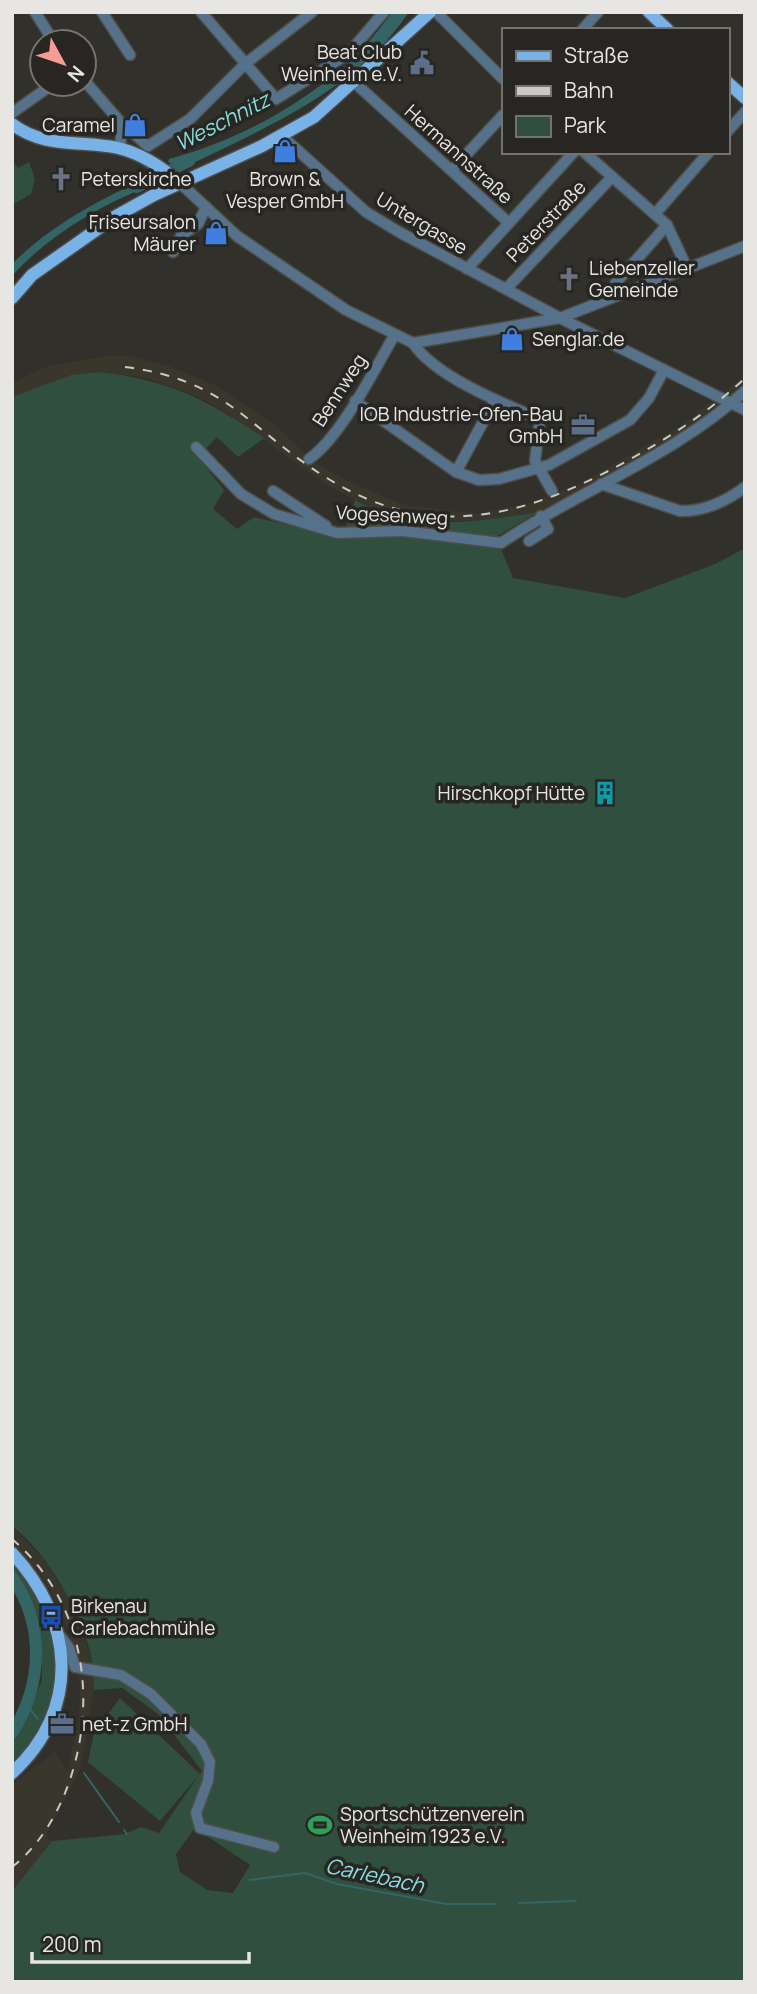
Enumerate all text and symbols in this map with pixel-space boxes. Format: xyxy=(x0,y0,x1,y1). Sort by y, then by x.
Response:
north arrow xyxy=(28,28,98,98)
legend xyxy=(502,28,729,154)
place label: Beat Club Weinheim e.V. xyxy=(281,39,402,87)
text: Straße xyxy=(564,41,629,69)
public building icon: Beat Club Weinheim e.V. xyxy=(408,49,436,77)
text: N xyxy=(62,60,90,88)
text: Bahn xyxy=(564,76,614,104)
water label: Weschnitz xyxy=(170,84,277,157)
street label: Hermannstraße xyxy=(399,98,519,210)
shop icon: Caramel xyxy=(121,111,149,139)
text: Park xyxy=(564,111,606,139)
place label: Caramel xyxy=(42,112,115,138)
shop icon: Brown & Vesper GmbH xyxy=(271,137,299,165)
church icon: Peterskirche xyxy=(47,165,75,193)
place label: Peterskirche xyxy=(81,166,192,192)
place label: Brown & Vesper GmbH xyxy=(226,166,344,214)
street label: Peterstraße xyxy=(500,174,592,268)
street label: Untergasse xyxy=(371,186,473,260)
place label: Friseursalon Mäurer xyxy=(89,209,196,257)
shop icon: Friseursalon Mäurer xyxy=(202,219,230,247)
place label: Liebenzeller Gemeinde xyxy=(589,255,695,303)
church icon: Liebenzeller Gemeinde xyxy=(555,265,583,293)
shop icon: Senglar.de xyxy=(498,325,526,353)
place label: Senglar.de xyxy=(532,326,625,352)
street label: Bennweg xyxy=(306,349,372,431)
place label: IOB Industrie-Ofen-Bau GmbH xyxy=(360,401,563,449)
office icon: IOB Industrie-Ofen-Bau GmbH xyxy=(569,411,597,439)
street label: Vogesenweg xyxy=(335,499,449,531)
building icon: Hirschkopf Hütte xyxy=(591,779,619,807)
place label: Hirschkopf Hütte xyxy=(438,780,585,806)
place label: Birkenau Carlebachmühle xyxy=(71,1593,215,1641)
bus stop icon: Birkenau Carlebachmühle xyxy=(37,1603,65,1631)
office icon: net-z GmbH xyxy=(48,1710,76,1738)
place label: net-z GmbH xyxy=(82,1711,188,1737)
place label: Sportschützenverein Weinheim 1923 e.V. xyxy=(340,1801,525,1849)
sports icon: Sportschützenverein Weinheim 1923 e.V. xyxy=(306,1811,334,1839)
water label: Carlebach xyxy=(323,1851,428,1899)
scale bar xyxy=(32,1920,248,1964)
text: 200 m xyxy=(42,1930,102,1958)

